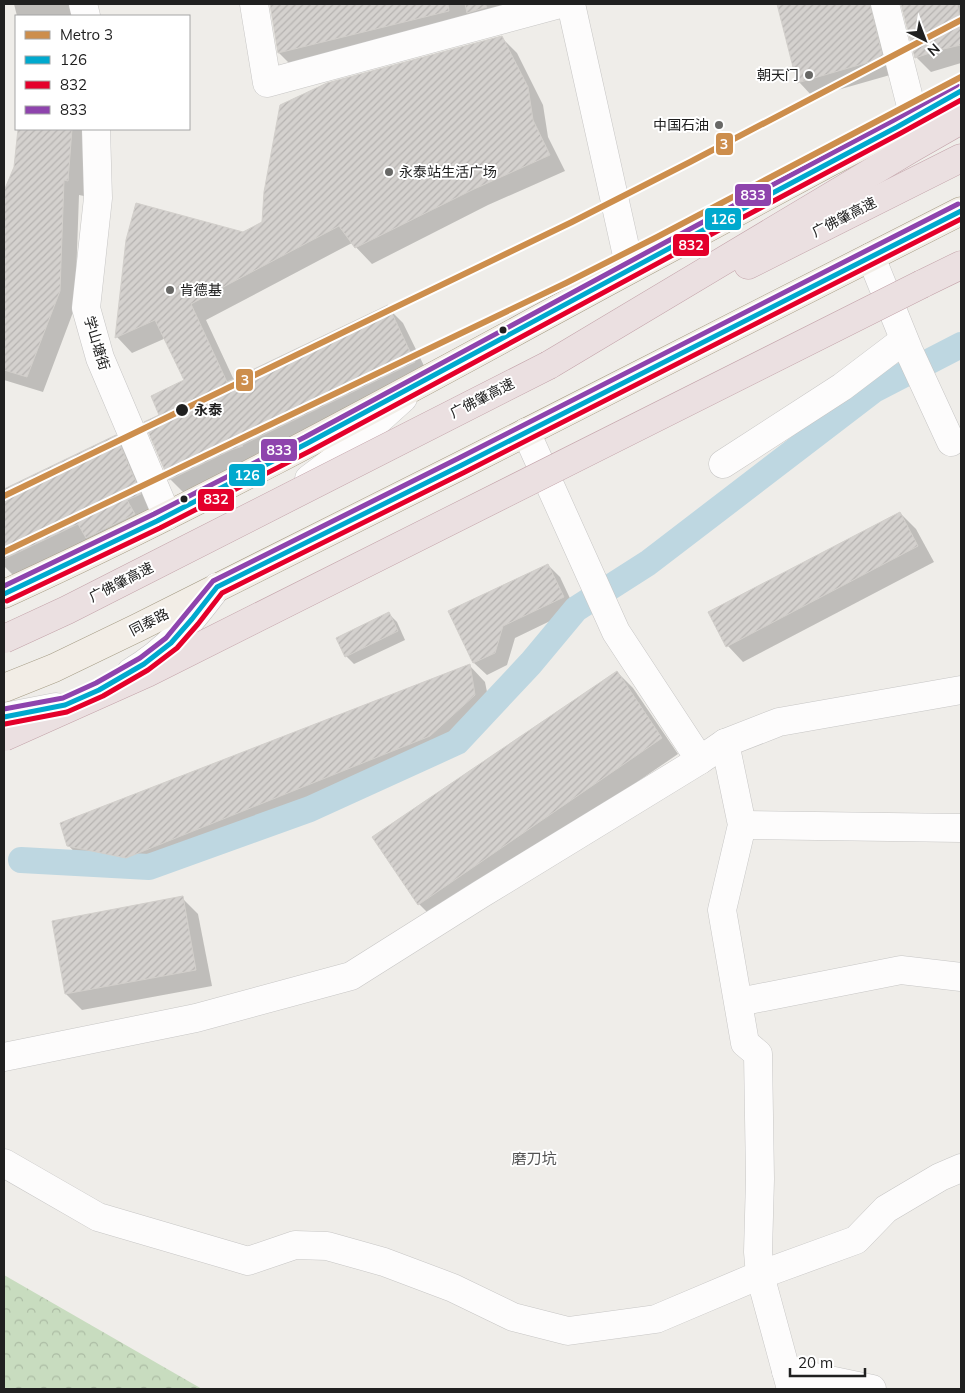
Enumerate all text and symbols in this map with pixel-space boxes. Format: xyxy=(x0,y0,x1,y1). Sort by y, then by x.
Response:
legend xyxy=(15,15,190,130)
north arrow xyxy=(900,15,950,65)
text: Metro 3 xyxy=(60,25,113,44)
text: N xyxy=(924,39,944,60)
text: 126 xyxy=(60,50,87,69)
place label: 朝天门 xyxy=(757,66,799,84)
marker: 朝天门 xyxy=(803,69,815,81)
text: 832 xyxy=(60,75,87,94)
text: 833 xyxy=(60,100,87,119)
place label: 中国石油 xyxy=(653,116,709,134)
marker: 中国石油 xyxy=(713,119,725,131)
line badge: 3 xyxy=(715,132,734,156)
text: 3 xyxy=(720,135,728,153)
place label: 永泰站生活广场 xyxy=(399,163,497,181)
marker: 永泰站生活广场 xyxy=(383,166,395,178)
line badge: 833 xyxy=(734,183,772,207)
text: 833 xyxy=(740,186,766,204)
street label: 广佛肇高速 xyxy=(809,193,879,241)
line badge: 126 xyxy=(704,207,742,231)
text: 126 xyxy=(710,210,736,228)
line badge: 832 xyxy=(672,233,710,257)
text: 832 xyxy=(678,236,704,254)
place label: 肯德基 xyxy=(180,281,222,299)
marker: 肯德基 xyxy=(164,284,176,296)
street label: 学山塘街 xyxy=(80,314,114,372)
unlabelled marker xyxy=(498,325,508,335)
line badge: 3 xyxy=(235,368,254,392)
text: 3 xyxy=(241,371,249,389)
street label: 广佛肇高速 xyxy=(447,374,517,422)
place label: 永泰 xyxy=(194,401,223,419)
marker: 永泰 xyxy=(174,402,190,418)
line badge: 833 xyxy=(260,438,298,462)
text: 833 xyxy=(266,441,292,459)
line badge: 126 xyxy=(228,463,266,487)
text: 126 xyxy=(234,466,260,484)
line badge: 832 xyxy=(197,488,235,512)
text: 832 xyxy=(203,490,229,508)
unlabelled marker xyxy=(179,494,189,504)
street label: 广佛肇高速 xyxy=(86,558,156,606)
street label: 同泰路 xyxy=(126,604,172,640)
district label: 磨刀坑 xyxy=(511,1149,557,1168)
scale bar xyxy=(790,1346,865,1378)
text: 20 m xyxy=(798,1353,833,1372)

